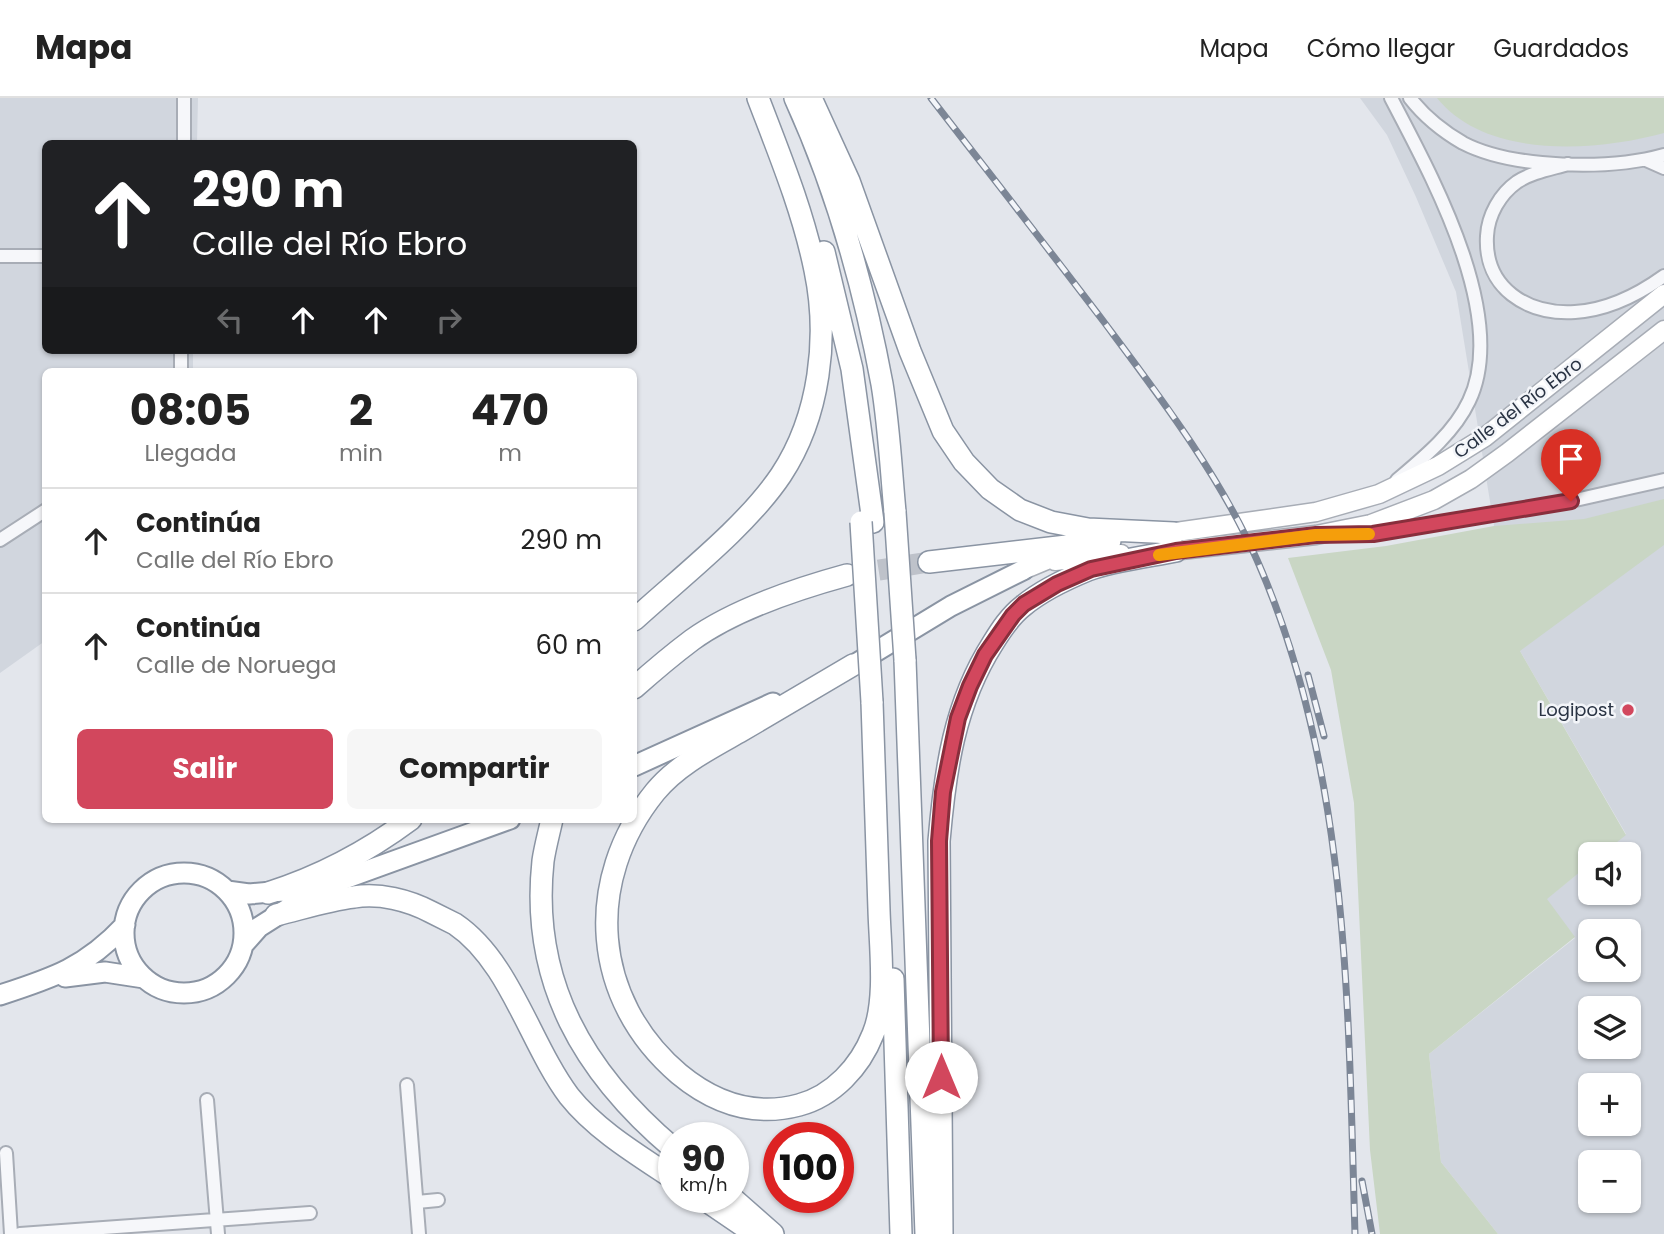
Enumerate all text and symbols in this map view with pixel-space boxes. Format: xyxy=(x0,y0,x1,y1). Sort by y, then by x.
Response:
text: Mapa xyxy=(35,24,133,71)
text: Mapa xyxy=(1199,32,1269,65)
text: Cómo llegar xyxy=(1307,32,1455,65)
text: Guardados xyxy=(1493,32,1629,65)
text: 290 m xyxy=(192,156,344,224)
icon: ahead xyxy=(77,168,168,259)
text: Calle del Río Ebro xyxy=(192,221,467,266)
icon: left xyxy=(211,301,249,339)
icon: ahead xyxy=(284,301,322,339)
icon: ahead xyxy=(357,301,395,339)
icon: right xyxy=(430,301,468,339)
street label: Calle del Río Ebro xyxy=(1448,351,1587,464)
text: 08:05 xyxy=(130,381,251,440)
text: 2 xyxy=(349,381,373,440)
text: 470 xyxy=(471,381,549,440)
pin xyxy=(1541,429,1601,501)
text: Llegada xyxy=(144,437,236,469)
text: min xyxy=(339,437,383,469)
text: m xyxy=(498,437,522,469)
icon: arrive xyxy=(1552,440,1590,478)
text: Continúa xyxy=(136,505,261,541)
icon: ahead xyxy=(77,522,115,560)
text: 290 m xyxy=(521,522,602,558)
text: Calle del Río Ebro xyxy=(136,544,334,576)
text: Continúa xyxy=(136,610,261,646)
icon: ahead xyxy=(77,627,115,665)
text: 60 m xyxy=(535,627,602,663)
text: Calle de Noruega xyxy=(136,649,337,681)
place label: Logipost xyxy=(1538,697,1614,722)
marker: Logipost xyxy=(1620,702,1636,718)
button: Salir xyxy=(77,729,333,809)
button: Compartir xyxy=(347,729,602,809)
map controls xyxy=(1578,842,1641,1213)
button: sound xyxy=(1578,842,1641,905)
button: search xyxy=(1578,919,1641,982)
button: layers xyxy=(1578,996,1641,1059)
position arrow xyxy=(904,1040,978,1114)
button: + xyxy=(1578,1073,1641,1136)
speed limit sign: 100 xyxy=(763,1122,854,1213)
text: 90 xyxy=(681,1134,726,1183)
button: − xyxy=(1578,1150,1641,1213)
text: km/h xyxy=(680,1172,727,1197)

